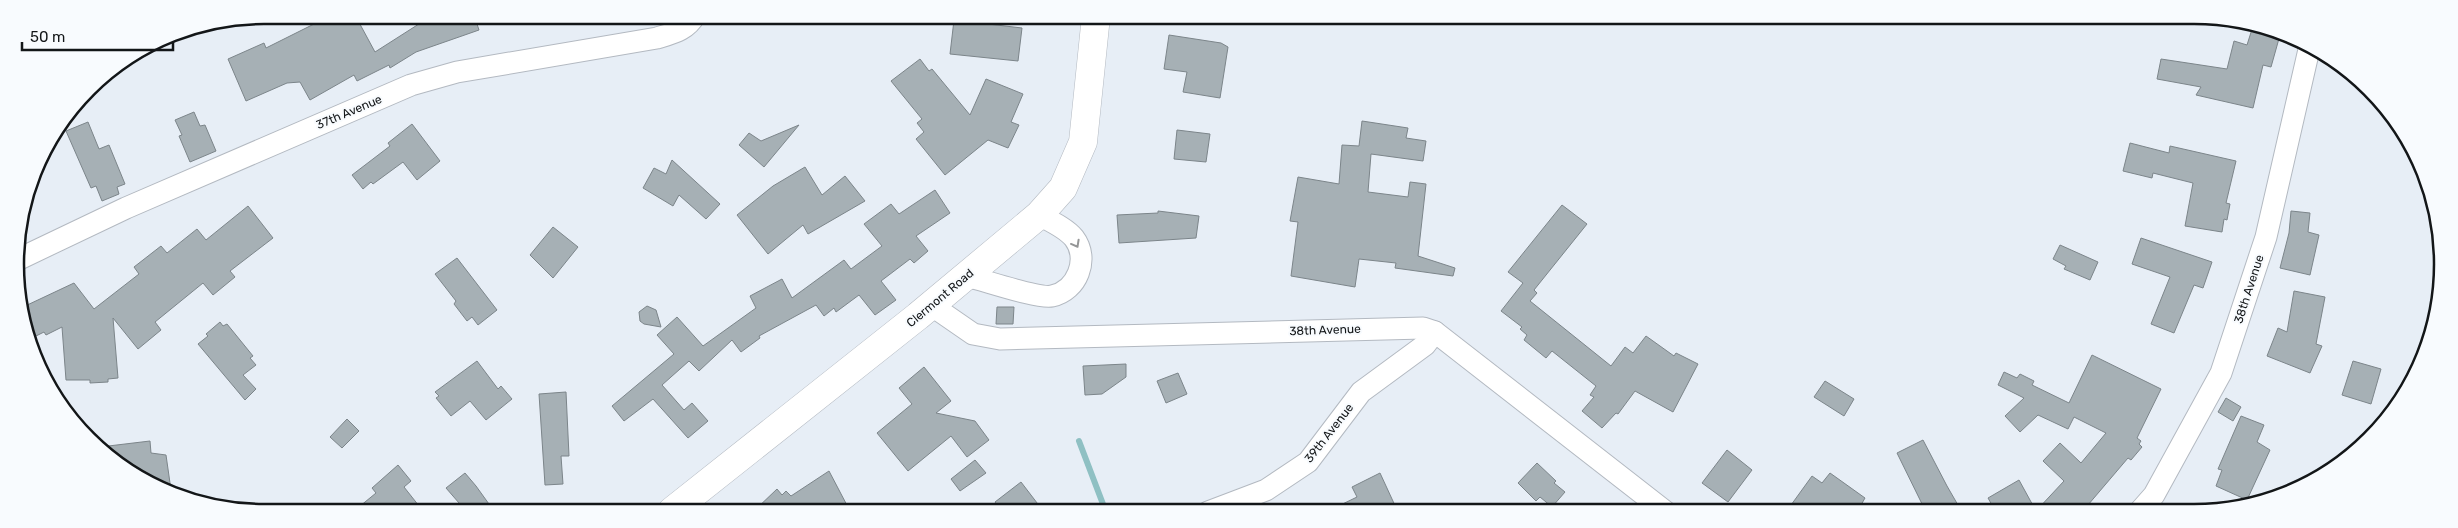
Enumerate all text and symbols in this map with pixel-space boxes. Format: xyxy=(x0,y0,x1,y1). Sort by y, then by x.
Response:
scale bar xyxy=(22,20,174,52)
text: 50 m xyxy=(30,28,65,46)
street label: 37th Avenue xyxy=(314,92,384,132)
one-way arrow xyxy=(1070,239,1080,248)
street label: 38th Avenue xyxy=(2231,253,2267,325)
street label: Clermont Road xyxy=(904,266,976,330)
street label: 38th Avenue xyxy=(1289,322,1361,338)
street label: 39th Avenue xyxy=(1302,401,1357,465)

